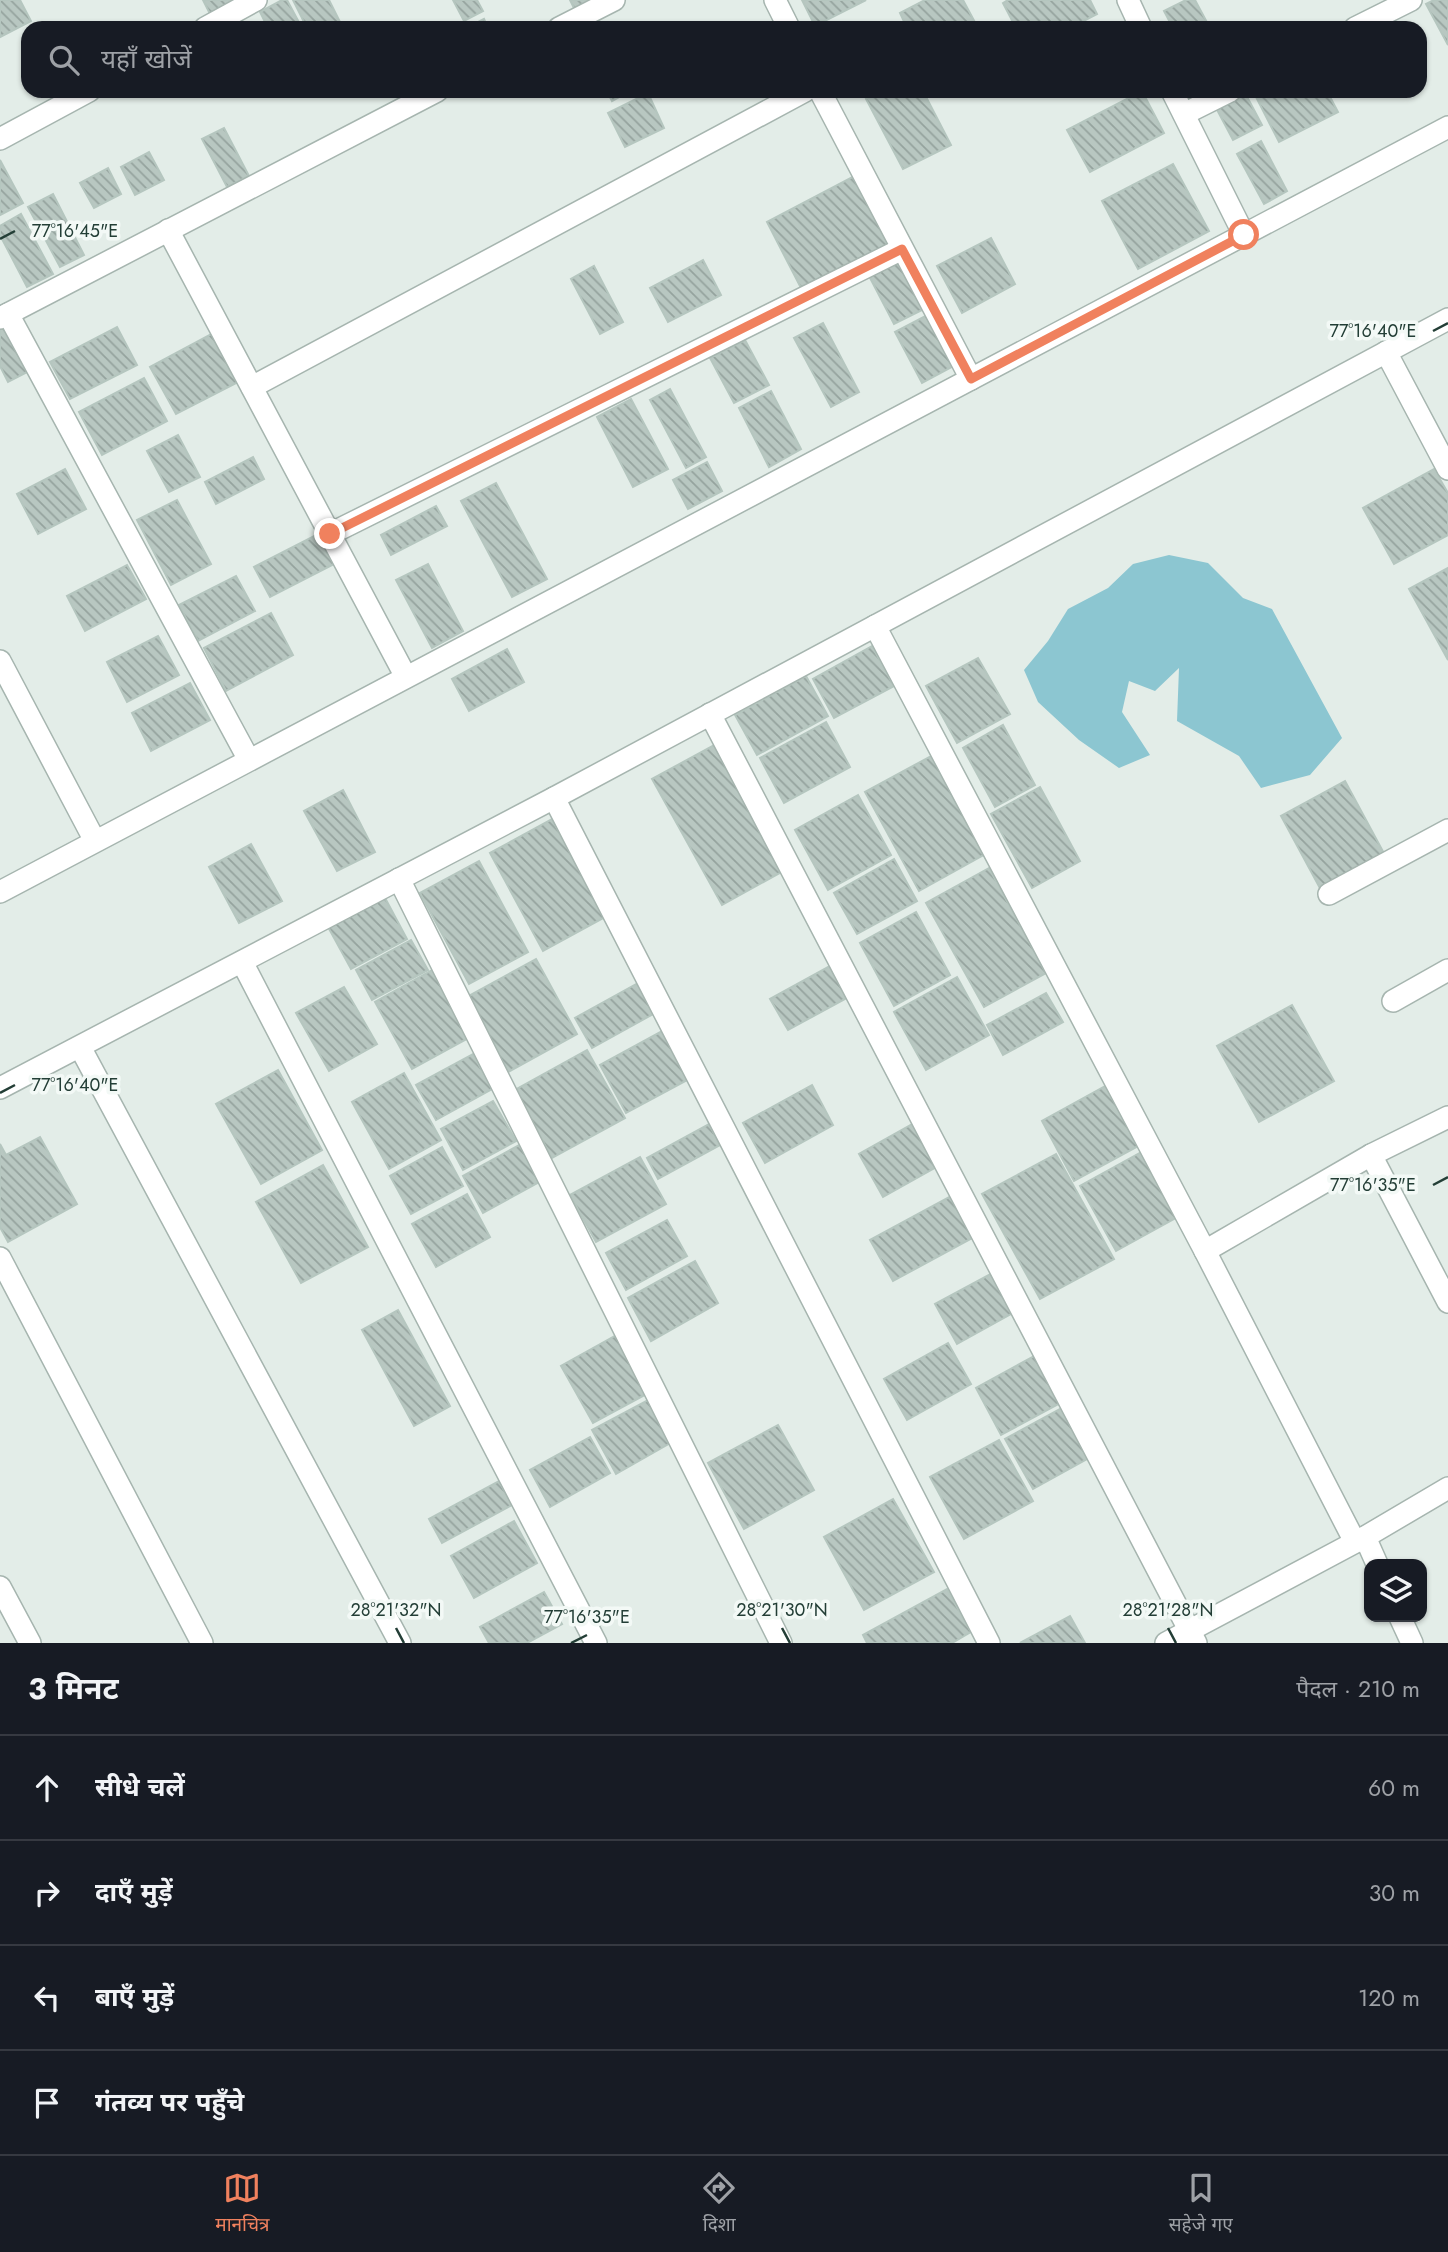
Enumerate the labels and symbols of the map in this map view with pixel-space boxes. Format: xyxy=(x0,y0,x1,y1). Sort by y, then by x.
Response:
text: 77°16'45"E xyxy=(32,218,118,244)
route start xyxy=(1228,219,1259,250)
text: 77°16'40"E xyxy=(1329,318,1417,344)
route end xyxy=(314,518,345,549)
text: 77°16'40"E xyxy=(31,1072,119,1098)
text: 77°16'35"E xyxy=(1330,1172,1416,1198)
text: 28°21'32"N xyxy=(351,1597,441,1623)
text: 28°21'30"N xyxy=(736,1597,828,1623)
text: 28°21'28"N xyxy=(1123,1597,1213,1623)
text: 77°16'35"E xyxy=(544,1604,630,1630)

